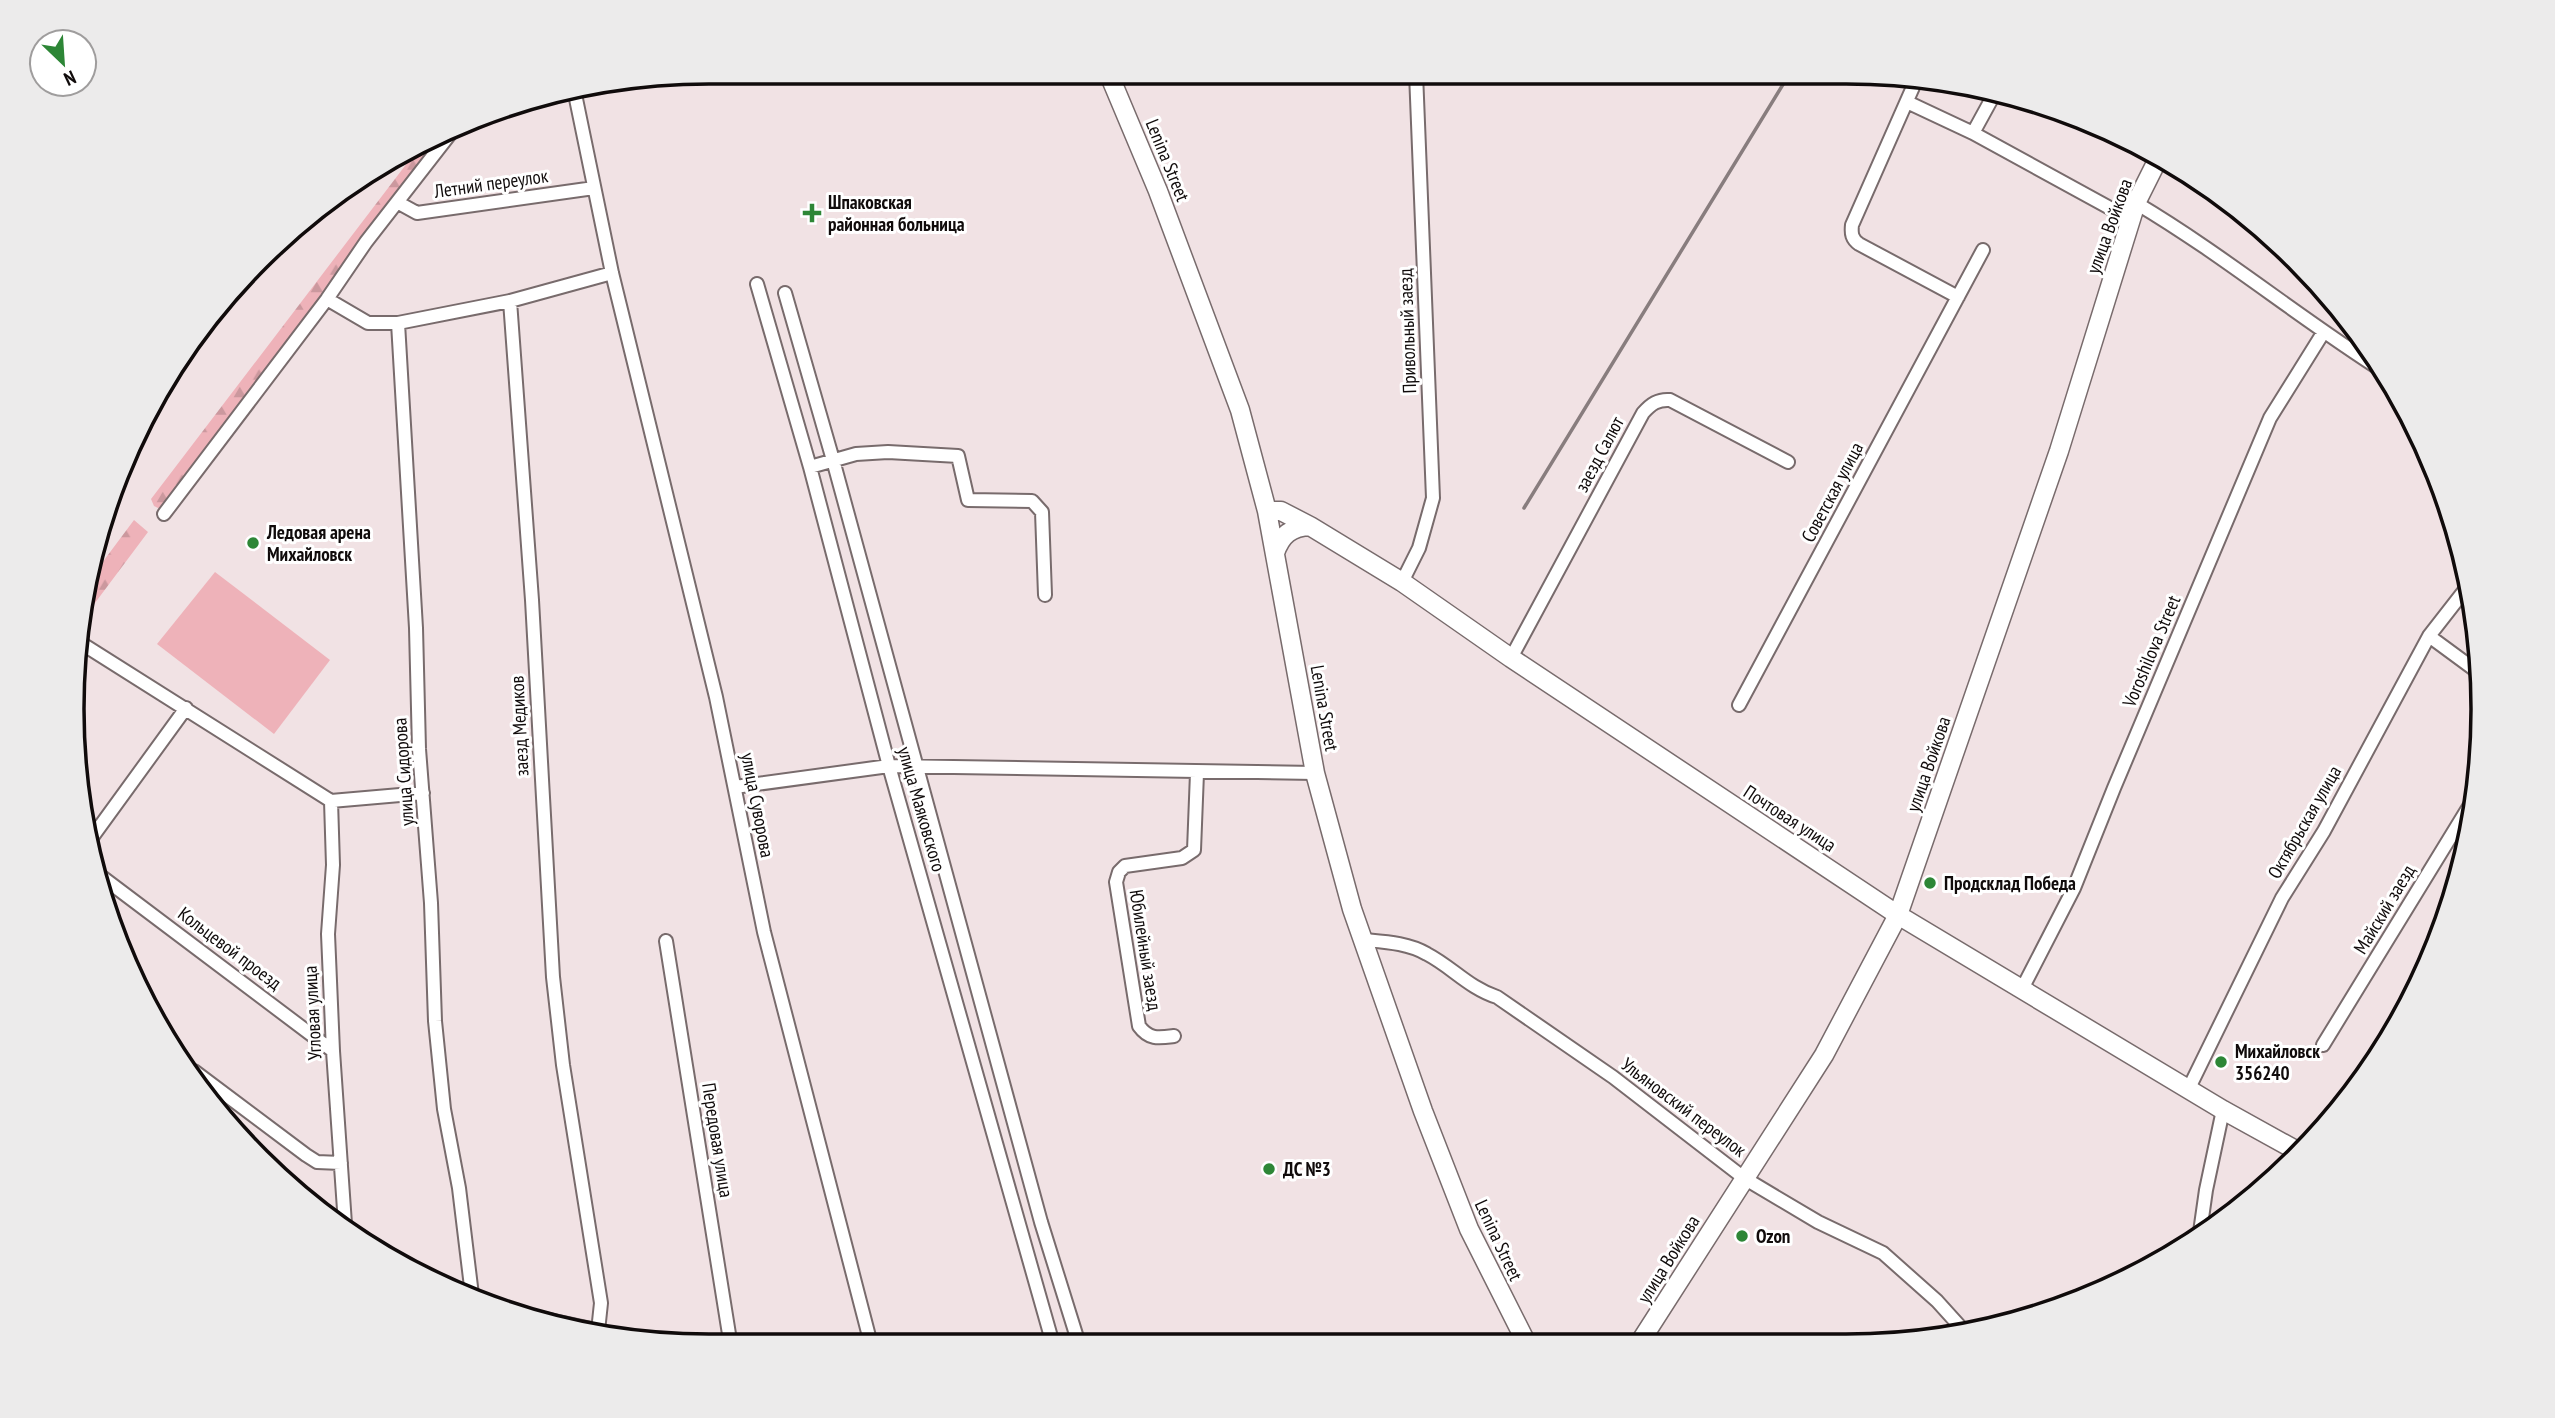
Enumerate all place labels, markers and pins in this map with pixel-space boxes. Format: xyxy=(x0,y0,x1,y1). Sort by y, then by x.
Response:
place label: Шпаковская районная больница xyxy=(828,190,965,236)
marker: Шпаковская районная больница xyxy=(802,203,822,223)
place label: Ледовая арена Михайловск xyxy=(266,520,371,566)
marker: Ледовая арена Михайловск xyxy=(245,535,261,551)
place label: Продсклад Победа xyxy=(1944,871,2076,895)
marker: Продсклад Победа xyxy=(1922,875,1938,891)
place label: Михайловск 356240 xyxy=(2235,1039,2320,1085)
marker: Михайловск 356240 xyxy=(2213,1054,2229,1070)
place label: ДС №3 xyxy=(1283,1157,1331,1181)
marker: ДС №3 xyxy=(1261,1161,1277,1177)
place label: Ozon xyxy=(1756,1224,1790,1248)
marker: Ozon xyxy=(1734,1228,1750,1244)

